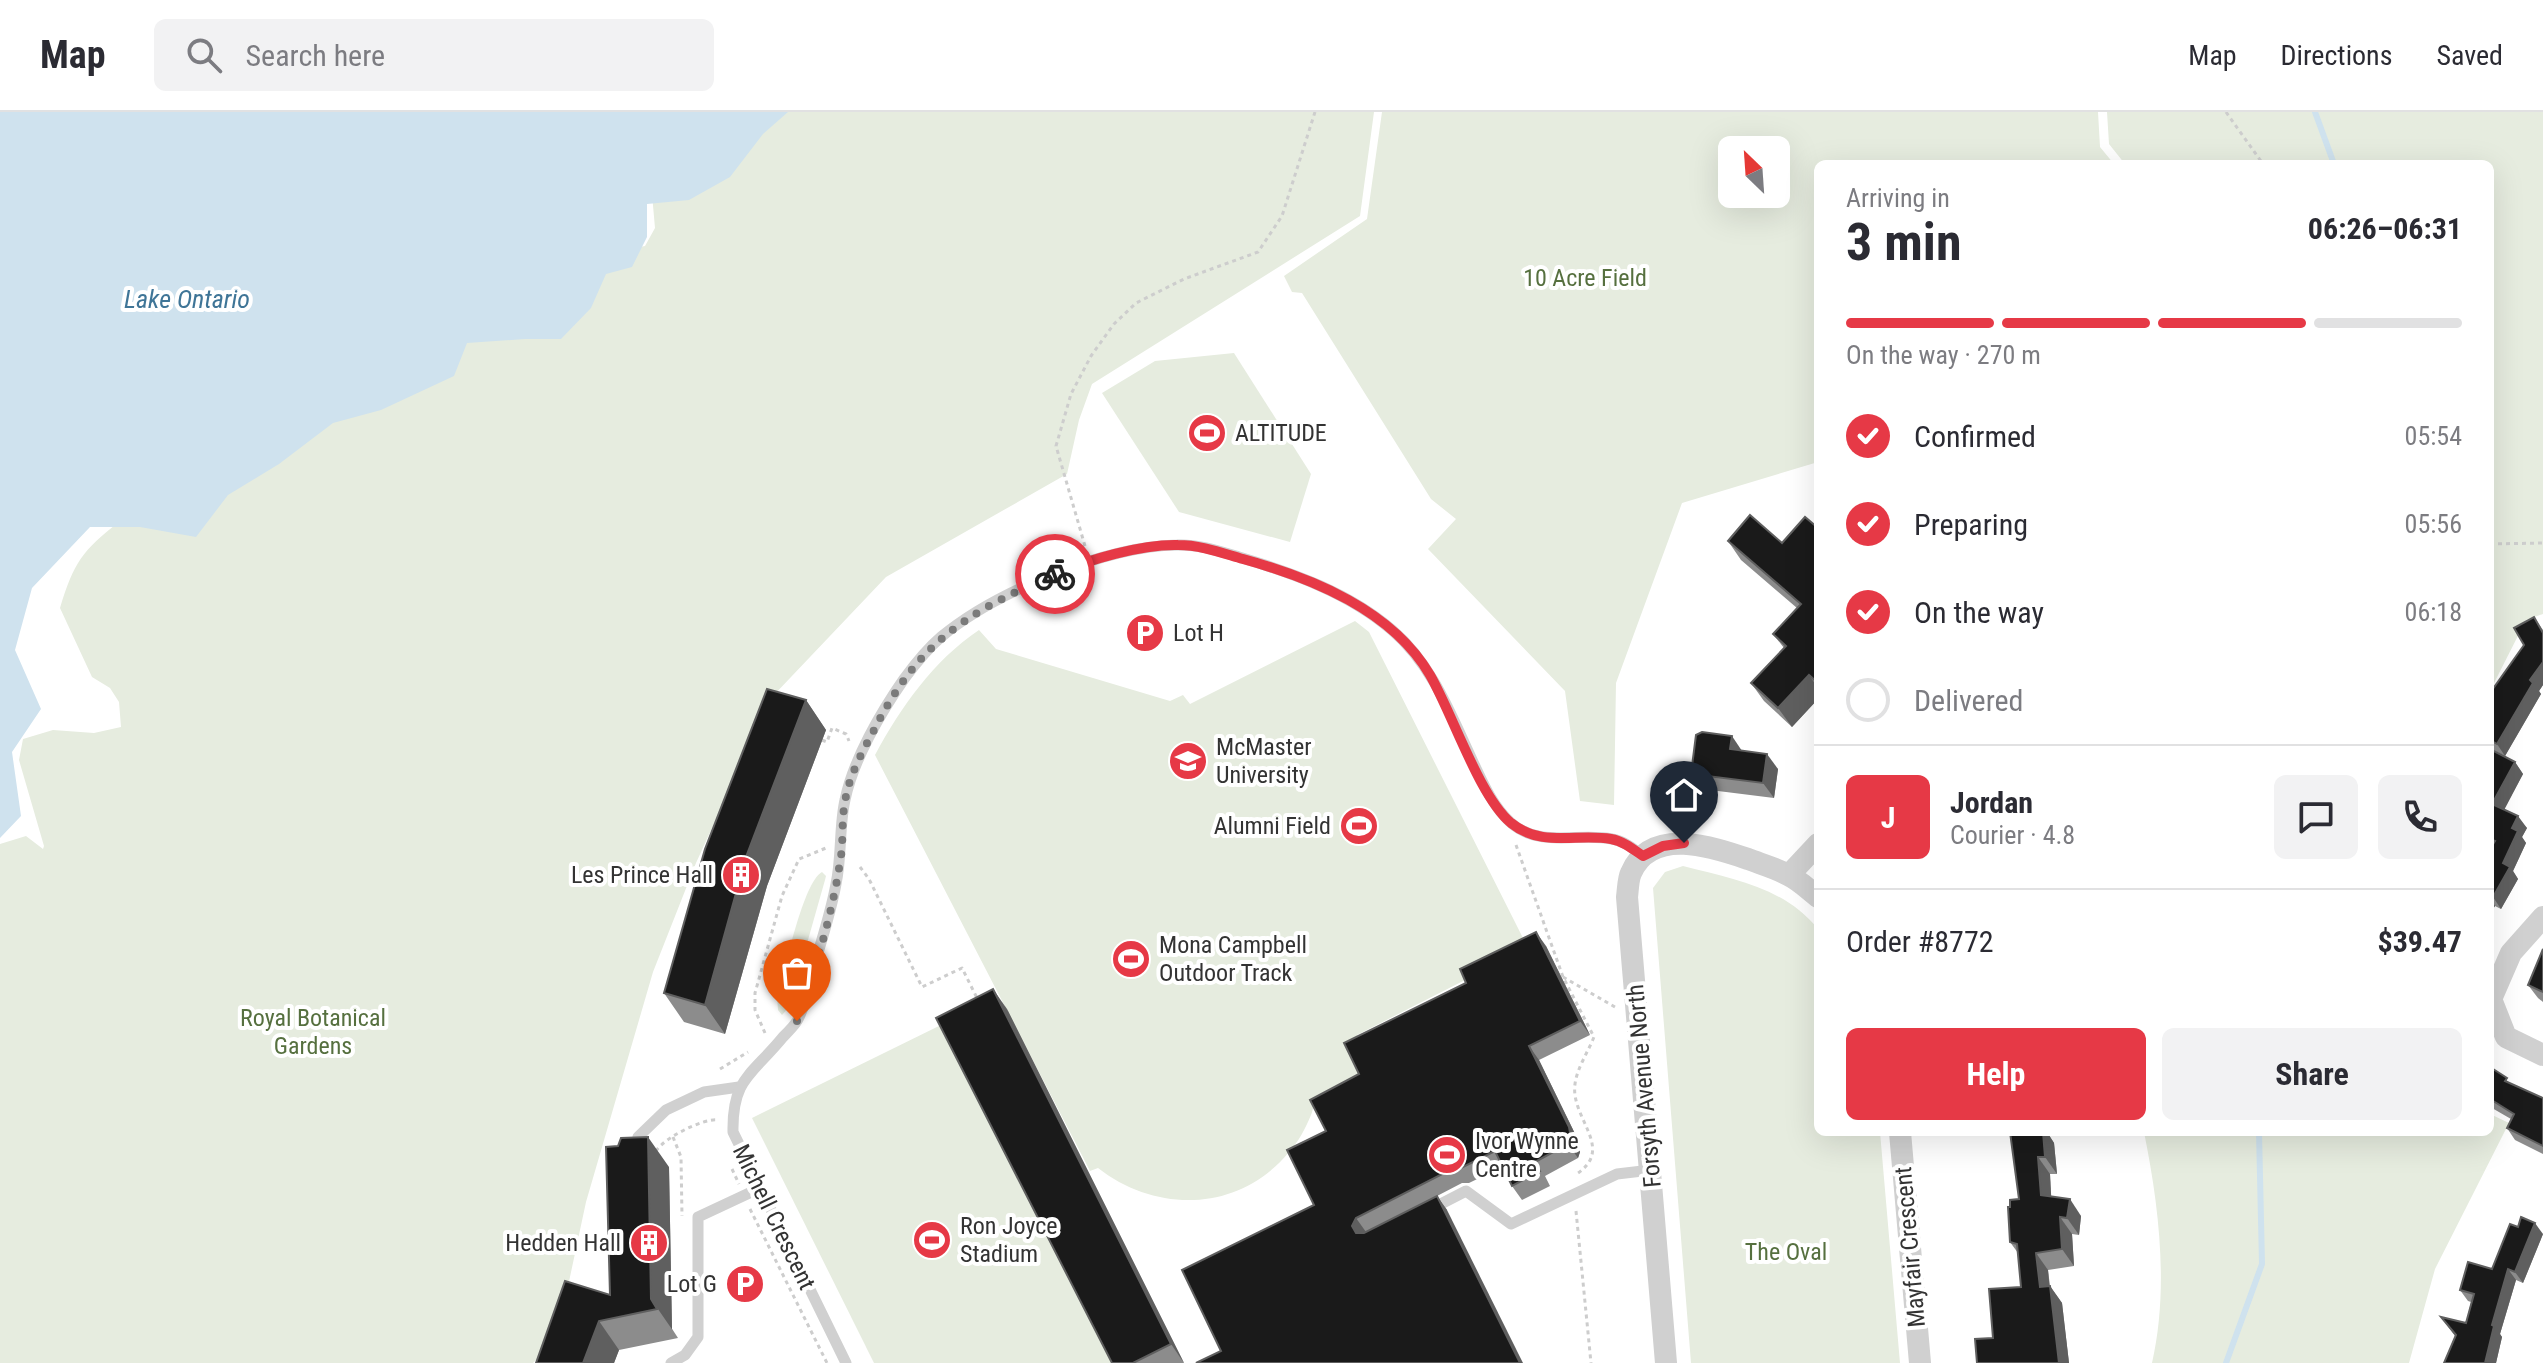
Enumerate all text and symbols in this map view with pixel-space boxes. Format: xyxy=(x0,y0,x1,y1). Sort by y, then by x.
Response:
search box xyxy=(154,19,714,91)
text: Map xyxy=(40,33,106,77)
icon: search xyxy=(182,33,226,77)
text: Search here xyxy=(246,38,385,73)
text: Map xyxy=(2188,39,2237,72)
text: Directions xyxy=(2281,39,2392,72)
text: Saved xyxy=(2436,39,2503,72)
north arrow xyxy=(1718,136,1790,208)
map controls xyxy=(1718,136,1790,208)
text: Arriving in xyxy=(1846,183,1950,213)
text: 06:26–06:31 xyxy=(2308,211,2462,246)
text: 3 min xyxy=(1846,212,1962,273)
park label: 10 Acre Field xyxy=(1523,264,1647,292)
water label: Lake Ontario xyxy=(124,284,250,314)
text: On the way · 270 m xyxy=(1846,340,2041,370)
sports icon: ALTITUDE xyxy=(1186,412,1228,454)
icon: check xyxy=(1846,414,1890,458)
place label: ALTITUDE xyxy=(1235,419,1327,447)
text: Confirmed xyxy=(1914,419,2036,454)
text: 05:54 xyxy=(2405,421,2462,451)
icon: check xyxy=(1846,502,1890,546)
text: Preparing xyxy=(1914,507,2028,542)
text: 05:56 xyxy=(2405,509,2462,539)
courier xyxy=(1015,534,1095,614)
icon: bike xyxy=(1033,552,1077,596)
icon: check xyxy=(1846,590,1890,634)
text: On the way xyxy=(1914,595,2044,630)
text: 06:18 xyxy=(2405,597,2462,627)
parking icon: Lot H xyxy=(1124,612,1166,654)
place label: Lot H xyxy=(1173,619,1224,647)
text: Delivered xyxy=(1914,683,2023,718)
place label: McMaster University xyxy=(1216,733,1311,789)
school or university icon: McMaster University xyxy=(1167,740,1209,782)
pin xyxy=(1650,761,1718,843)
icon: home xyxy=(1662,773,1706,817)
button: chat xyxy=(2274,775,2358,859)
button: phone xyxy=(2378,775,2462,859)
text: Jordan xyxy=(1950,785,2033,820)
text: J xyxy=(1881,800,1895,835)
sports icon: Alumni Field xyxy=(1338,805,1380,847)
place label: Alumni Field xyxy=(1214,812,1331,840)
text: Courier · 4.8 xyxy=(1950,820,2075,850)
building icon: Les Prince Hall xyxy=(720,854,762,896)
place label: Les Prince Hall xyxy=(571,861,713,889)
text: Order #8772 xyxy=(1846,924,1994,959)
text: $39.47 xyxy=(2377,924,2462,959)
place label: Mona Campbell Outdoor Track xyxy=(1159,931,1307,987)
sports icon: Mona Campbell Outdoor Track xyxy=(1110,938,1152,980)
pin xyxy=(763,939,831,1021)
icon: bag xyxy=(775,951,819,995)
street label: Forsyth Avenue North xyxy=(1621,983,1667,1189)
park label: Royal Botanical Gardens xyxy=(240,1004,386,1060)
button: Help xyxy=(1846,1028,2146,1120)
button: Share xyxy=(2162,1028,2462,1120)
place label: Ivor Wynne Centre xyxy=(1475,1127,1579,1183)
sports icon: Ivor Wynne Centre xyxy=(1426,1134,1468,1176)
street label: Michell Crescent xyxy=(727,1140,821,1294)
street label: Mayfair Crescent xyxy=(1889,1166,1931,1328)
place label: Ron Joyce Stadium xyxy=(960,1212,1058,1268)
sports icon: Ron Joyce Stadium xyxy=(911,1219,953,1261)
building icon: Hedden Hall xyxy=(628,1222,670,1264)
place label: Hedden Hall xyxy=(505,1229,621,1257)
park label: The Oval xyxy=(1745,1238,1827,1266)
parking icon: Lot G xyxy=(724,1263,766,1305)
place label: Lot G xyxy=(667,1270,717,1298)

